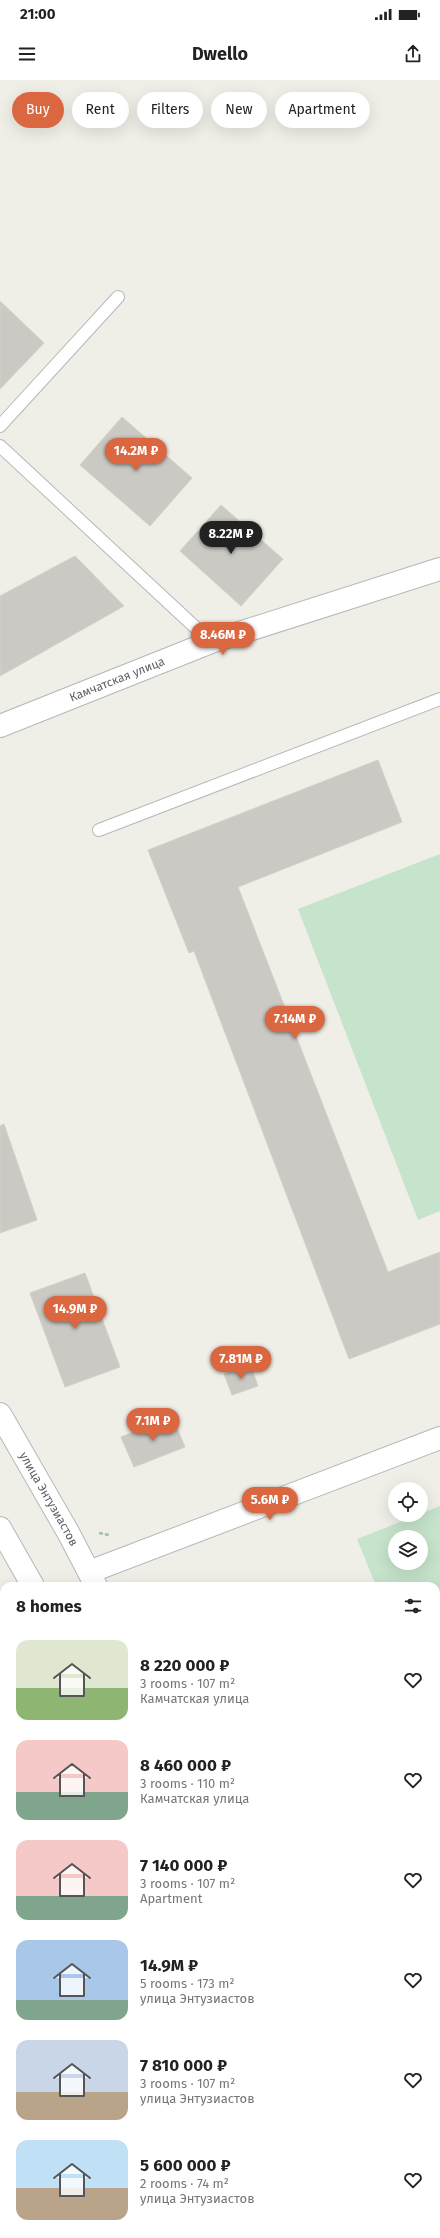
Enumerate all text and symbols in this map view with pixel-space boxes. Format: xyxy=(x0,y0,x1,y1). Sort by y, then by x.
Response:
text: 21:00 xyxy=(20,5,56,23)
icon: menu xyxy=(16,43,38,65)
text: Dwello xyxy=(192,43,248,65)
icon: share xyxy=(402,43,424,65)
chip: Buy xyxy=(12,92,64,128)
chip: Rent xyxy=(72,92,129,128)
chip: Filters xyxy=(137,92,203,128)
chip: New xyxy=(211,92,267,128)
chip: Apartment xyxy=(275,92,370,128)
pin: 14.2M ₽ xyxy=(99,438,173,472)
text: 14.2M ₽ xyxy=(114,443,158,458)
pin: 8.22M ₽ xyxy=(194,521,268,555)
text: 8.22M ₽ xyxy=(208,526,254,541)
pin: 8.46M ₽ xyxy=(186,622,260,656)
text: 8.46M ₽ xyxy=(200,627,246,642)
street label: Камчатская улица xyxy=(67,654,167,705)
pin: 7.14M ₽ xyxy=(258,1006,332,1040)
text: 7.14M ₽ xyxy=(274,1011,316,1026)
pin: 14.9M ₽ xyxy=(38,1296,112,1330)
text: 14.9M ₽ xyxy=(53,1301,97,1316)
pin: 7.81M ₽ xyxy=(204,1346,278,1380)
text: 7.81M ₽ xyxy=(219,1351,263,1366)
pin: 7.1M ₽ xyxy=(120,1408,186,1442)
text: 7.1M ₽ xyxy=(136,1413,170,1428)
street label: улица Энтузиастов xyxy=(16,1450,81,1549)
map controls xyxy=(388,1482,428,1570)
button: locate xyxy=(388,1482,428,1522)
pin: 5.6M ₽ xyxy=(237,1487,303,1521)
text: 5.6M ₽ xyxy=(251,1492,289,1507)
button: layers xyxy=(388,1530,428,1570)
icon: filters xyxy=(402,1595,424,1617)
text: 8 homes xyxy=(16,1596,82,1617)
text: 8 220 000 ₽ xyxy=(140,1655,229,1676)
icon: home xyxy=(48,1656,96,1704)
icon: heart xyxy=(402,1669,424,1691)
text: 3 rooms · 107 m² xyxy=(140,1676,235,1691)
text: Камчатская улица xyxy=(140,1691,249,1706)
text: 8 460 000 ₽ xyxy=(140,1755,231,1776)
icon: home xyxy=(48,1756,96,1804)
icon: heart xyxy=(402,1769,424,1791)
text: 3 rooms · 110 m² xyxy=(140,1776,235,1791)
text: Камчатская улица xyxy=(140,1791,249,1806)
text: 7 140 000 ₽ xyxy=(140,1855,227,1876)
icon: home xyxy=(48,1856,96,1904)
icon: heart xyxy=(402,1869,424,1891)
text: 3 rooms · 107 m² xyxy=(140,1876,235,1891)
text: Apartment xyxy=(140,1891,202,1906)
text: 14.9M ₽ xyxy=(140,1955,198,1976)
icon: home xyxy=(48,1956,96,2004)
icon: heart xyxy=(402,1969,424,1991)
text: 5 rooms · 173 m² xyxy=(140,1976,234,1991)
text: улица Энтузиастов xyxy=(140,1991,255,2006)
text: 7 810 000 ₽ xyxy=(140,2055,227,2076)
icon: home xyxy=(48,2056,96,2104)
icon: heart xyxy=(402,2069,424,2091)
text: 3 rooms · 107 m² xyxy=(140,2076,235,2091)
text: улица Энтузиастов xyxy=(140,2091,255,2106)
text: 5 600 000 ₽ xyxy=(140,2155,231,2176)
icon: home xyxy=(48,2156,96,2204)
icon: heart xyxy=(402,2169,424,2191)
text: 2 rooms · 74 m² xyxy=(140,2176,229,2191)
text: улица Энтузиастов xyxy=(140,2191,255,2206)

